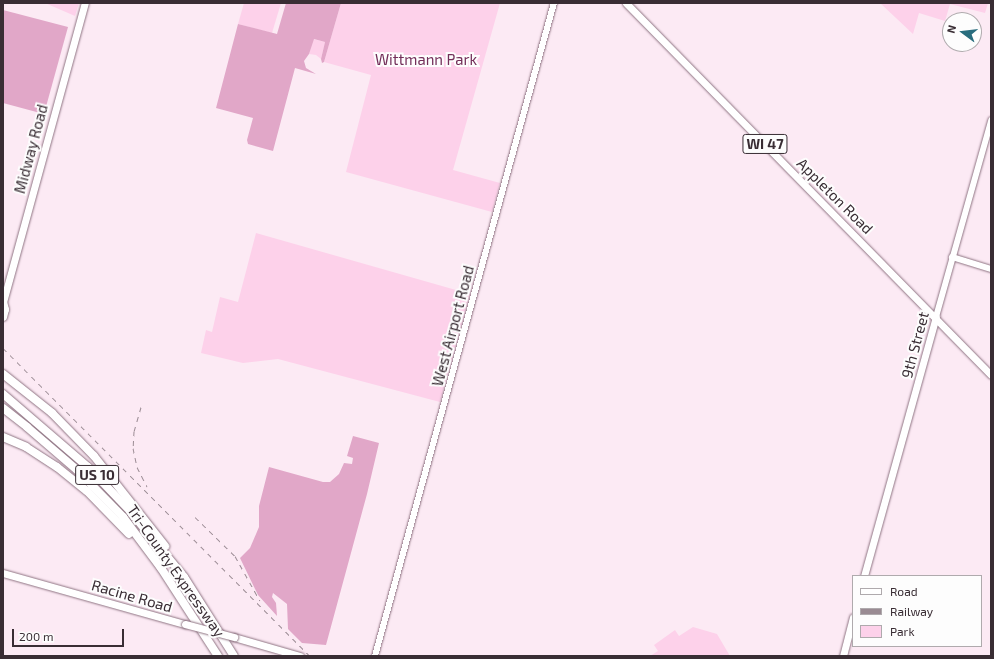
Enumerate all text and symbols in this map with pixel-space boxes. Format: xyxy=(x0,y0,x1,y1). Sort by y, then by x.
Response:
north arrow xyxy=(942,12,982,52)
text: N xyxy=(944,24,958,35)
park label: Wittmann Park xyxy=(375,51,477,69)
street label: Midway Road xyxy=(10,102,52,196)
road number: WI 47 xyxy=(742,132,788,156)
street label: Appleton Road xyxy=(793,154,877,238)
street label: West Airport Road xyxy=(428,263,478,389)
street label: 9th Street xyxy=(898,310,932,380)
road number: US 10 xyxy=(75,463,119,487)
street label: Tri-County Expressway xyxy=(123,501,229,641)
legend xyxy=(852,575,982,647)
street label: Racine Road xyxy=(90,576,174,616)
text: Road xyxy=(890,584,918,598)
text: Railway xyxy=(890,604,933,618)
scale bar xyxy=(14,621,126,647)
text: Park xyxy=(890,624,915,638)
text: 200 m xyxy=(19,629,53,643)

